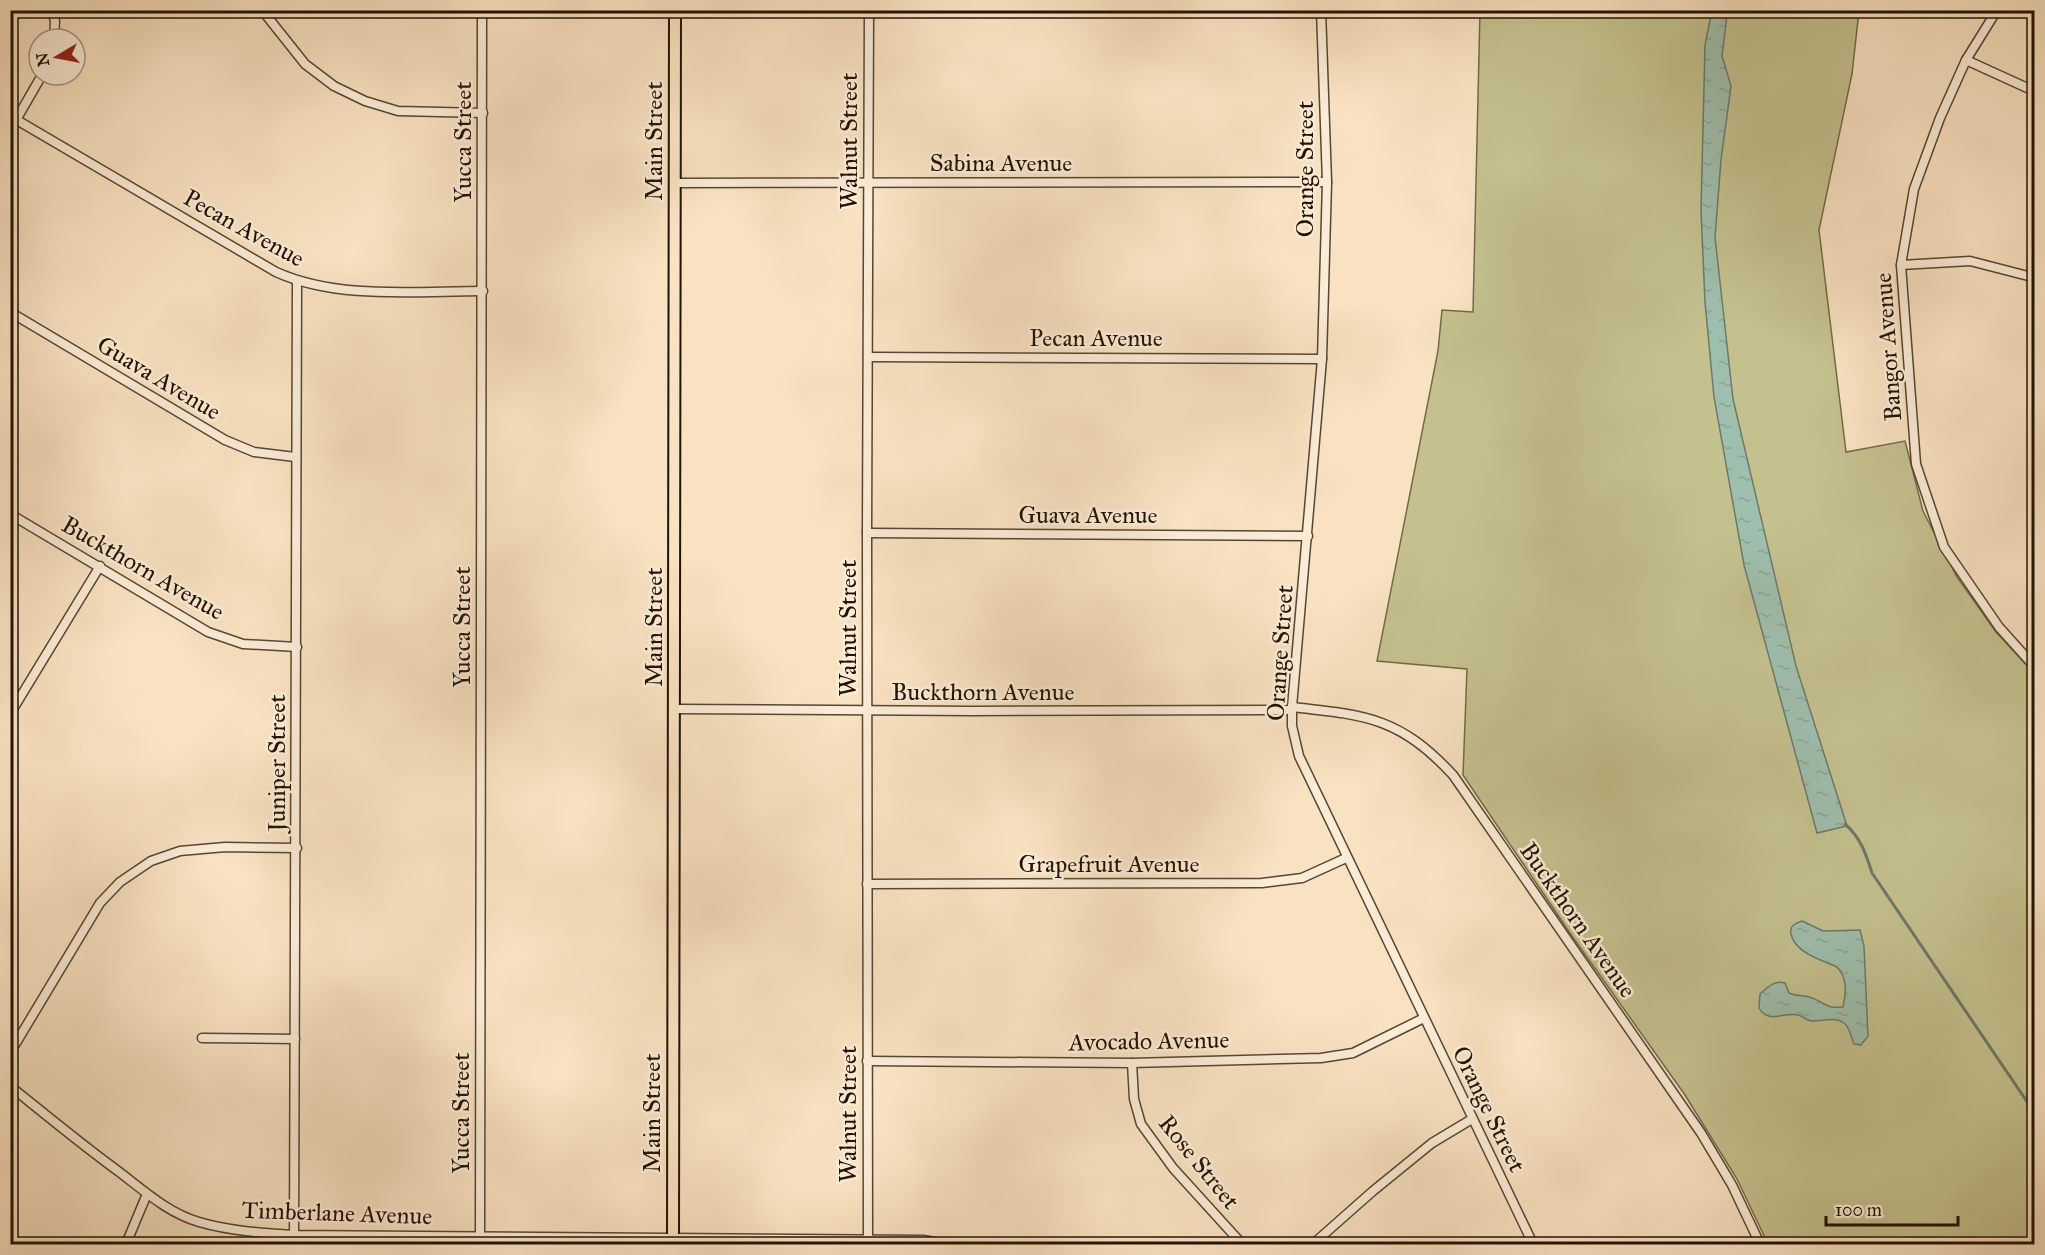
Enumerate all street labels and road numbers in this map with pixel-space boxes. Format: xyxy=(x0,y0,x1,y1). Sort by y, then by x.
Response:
street label: Walnut Street xyxy=(834,72,864,210)
street label: Yucca Street xyxy=(448,81,478,203)
street label: Main Street xyxy=(639,81,669,201)
street label: Orange Street xyxy=(1290,100,1320,237)
street label: Sabina Avenue xyxy=(930,148,1072,178)
street label: Pecan Avenue xyxy=(178,182,310,274)
street label: Bangor Avenue xyxy=(1868,272,1908,422)
street label: Pecan Avenue xyxy=(1029,323,1163,353)
street label: Guava Avenue xyxy=(92,329,226,427)
street label: Guava Avenue xyxy=(1018,500,1158,530)
street label: Buckthorn Avenue xyxy=(56,509,230,627)
street label: Walnut Street xyxy=(833,559,863,697)
street label: Yucca Street xyxy=(447,566,477,688)
street label: Main Street xyxy=(639,567,669,687)
street label: Orange Street xyxy=(1260,583,1300,722)
street label: Buckthorn Avenue xyxy=(892,677,1075,707)
street label: Juniper Street xyxy=(262,694,292,835)
street label: Buckthorn Avenue xyxy=(1513,836,1643,1004)
street label: Grapefruit Avenue xyxy=(1019,849,1199,879)
street label: Avocado Avenue xyxy=(1067,1025,1230,1057)
street label: Orange Street xyxy=(1446,1041,1533,1177)
street label: Walnut Street xyxy=(833,1045,863,1183)
street label: Yucca Street xyxy=(446,1052,476,1174)
street label: Main Street xyxy=(637,1053,667,1173)
street label: Rose Street xyxy=(1152,1109,1246,1216)
street label: Timberlane Avenue xyxy=(241,1195,433,1231)

